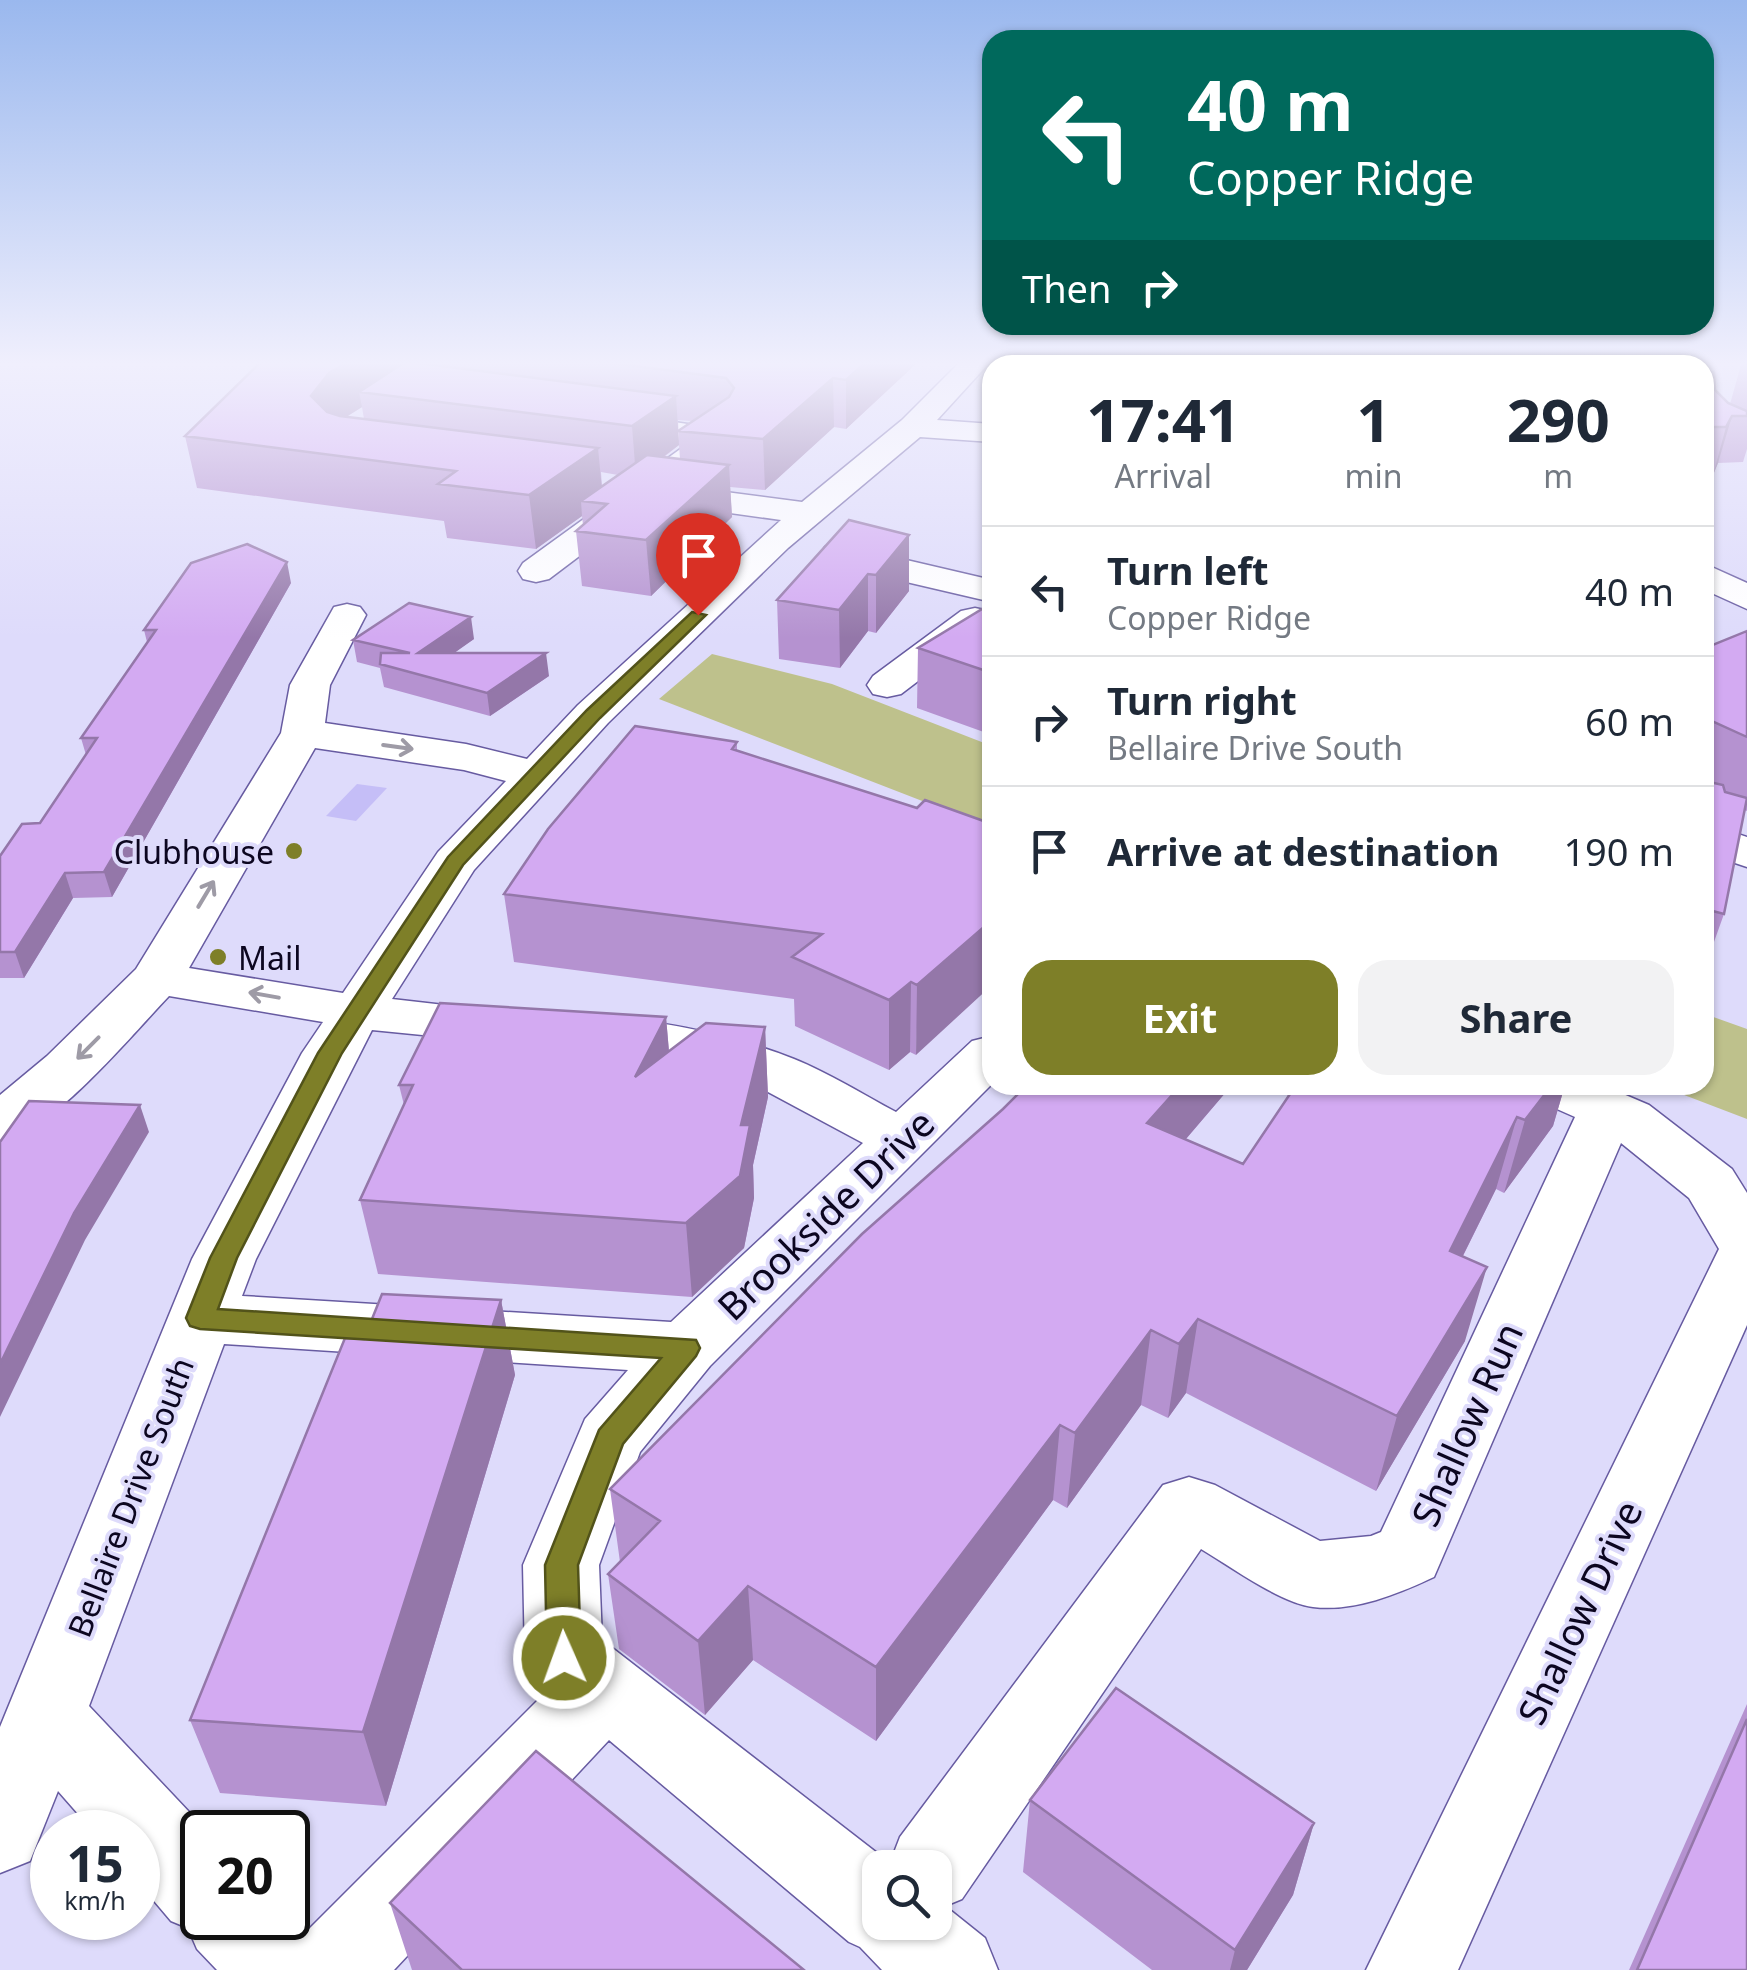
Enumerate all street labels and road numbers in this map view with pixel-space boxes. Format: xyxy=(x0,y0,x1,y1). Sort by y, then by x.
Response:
street label: Brookside Drive xyxy=(705,1097,945,1331)
street label: Shallow Run xyxy=(1398,1314,1534,1534)
street label: Bellaire Drive South xyxy=(57,1351,203,1643)
street label: Shallow Drive xyxy=(1504,1492,1654,1732)

